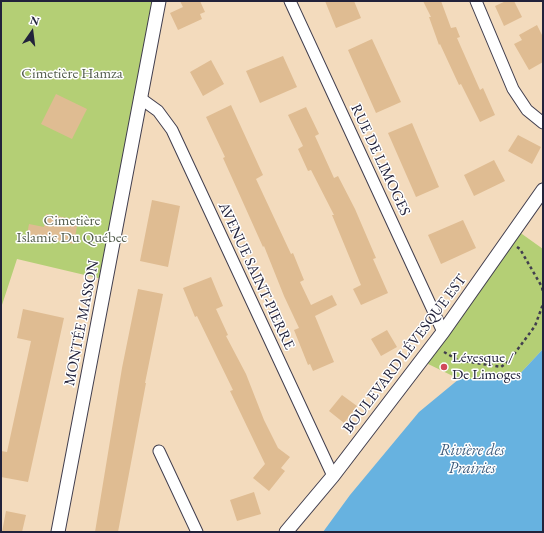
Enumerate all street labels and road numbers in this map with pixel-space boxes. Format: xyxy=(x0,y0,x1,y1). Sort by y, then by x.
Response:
street label: RUE DE LIMOGES xyxy=(346,101,414,219)
street label: AVENUE SAINT-PIERRE xyxy=(214,199,298,353)
street label: MONTÉE MASSON xyxy=(61,258,103,388)
street label: BOULEVARD LÉVESQUE EST xyxy=(339,271,471,437)

